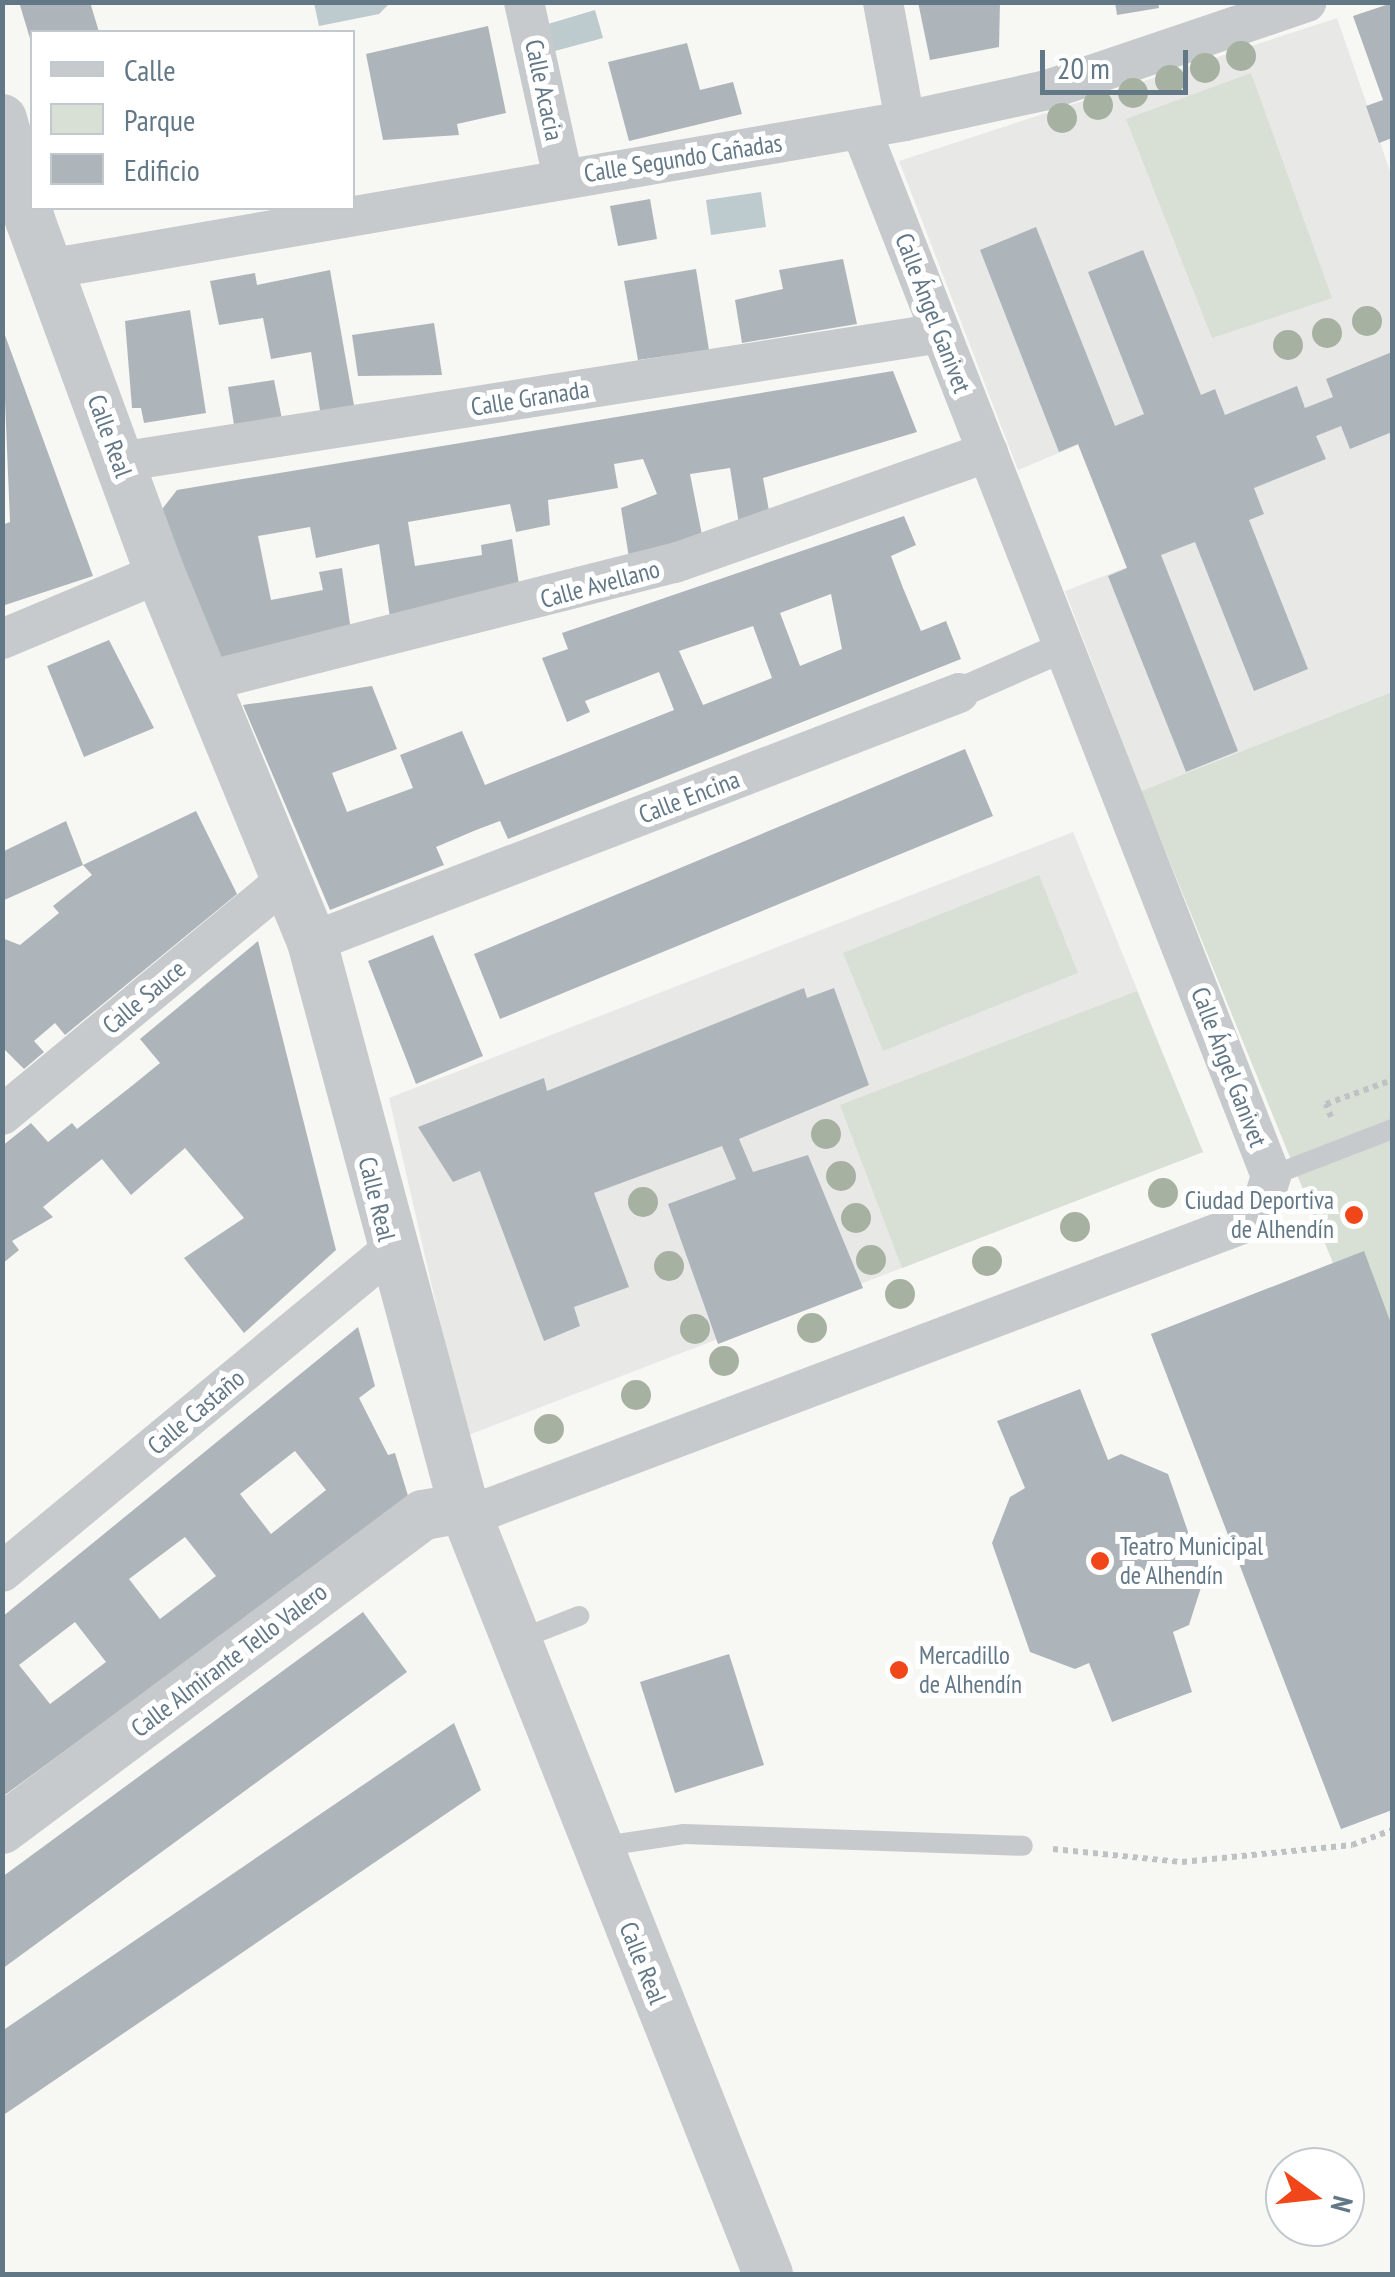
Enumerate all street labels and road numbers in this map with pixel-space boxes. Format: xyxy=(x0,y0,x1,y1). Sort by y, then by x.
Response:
street label: Calle Acacia xyxy=(519,36,569,144)
street label: Calle Segundo Cañadas xyxy=(582,128,784,188)
street label: Calle Ángel Ganivet xyxy=(889,229,977,397)
street label: Calle Granada xyxy=(469,374,591,422)
street label: Calle Real xyxy=(81,391,139,481)
street label: Calle Avellano xyxy=(537,554,663,614)
street label: Calle Encina xyxy=(634,764,744,830)
street label: Calle Sauce xyxy=(97,954,191,1040)
street label: Calle Ángel Ganivet xyxy=(1185,983,1273,1151)
street label: Calle Real xyxy=(352,1154,402,1244)
street label: Calle Castaño xyxy=(142,1363,250,1461)
street label: Calle Almirante Tello Valero xyxy=(125,1576,333,1744)
street label: Calle Real xyxy=(613,1918,673,2008)

